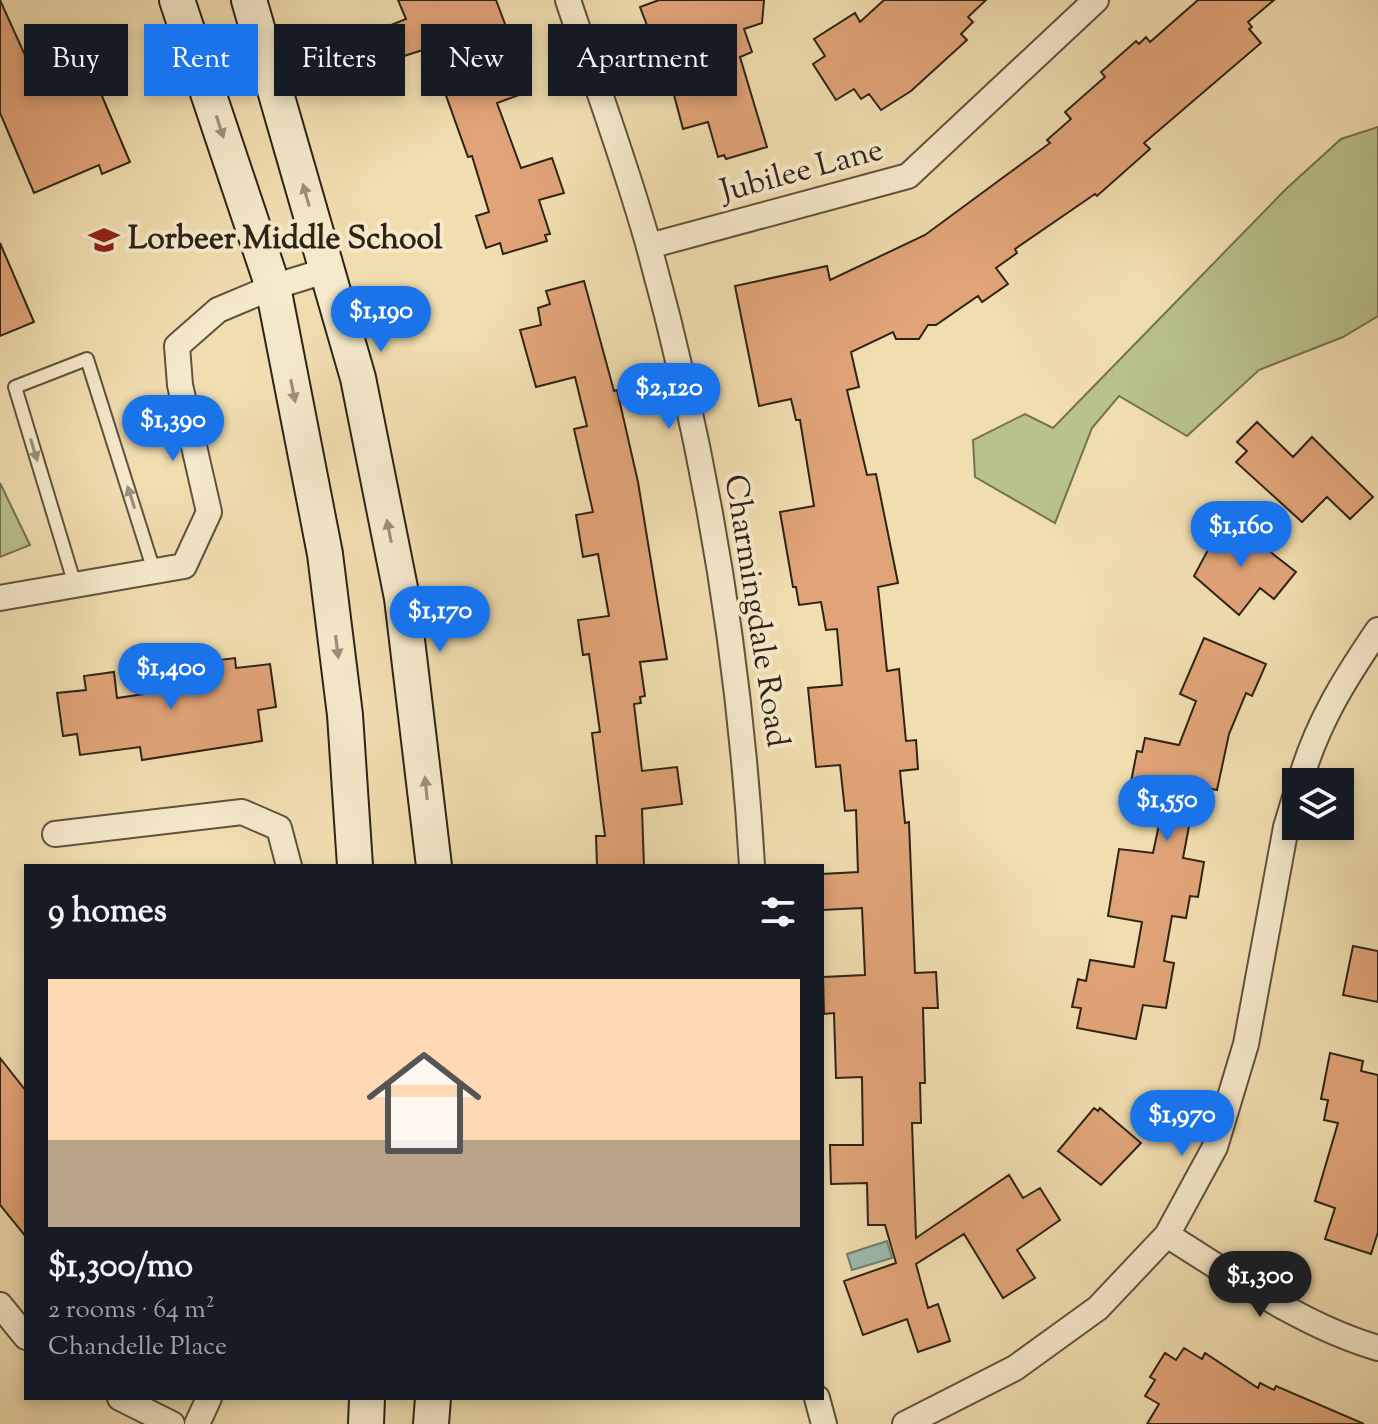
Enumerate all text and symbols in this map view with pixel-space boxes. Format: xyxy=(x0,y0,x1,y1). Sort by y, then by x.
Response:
chip: Buy xyxy=(24,24,128,96)
chip: Rent xyxy=(144,24,258,96)
chip: Filters xyxy=(274,24,405,96)
chip: New xyxy=(421,24,532,96)
chip: Apartment xyxy=(548,24,737,96)
one-way arrow xyxy=(214,115,226,139)
street label: Jubilee Lane xyxy=(714,128,889,216)
one-way arrow xyxy=(299,183,312,207)
place label: Lorbeer Middle School xyxy=(128,217,443,263)
school or university icon: Lorbeer Middle School xyxy=(87,223,121,257)
pin: $1,190 xyxy=(316,286,446,354)
text: $1,190 xyxy=(349,293,413,330)
pin: $2,120 xyxy=(604,363,734,431)
text: $2,120 xyxy=(635,370,703,407)
one-way arrow xyxy=(288,379,300,404)
pin: $1,390 xyxy=(108,395,238,463)
text: $1,390 xyxy=(140,402,206,439)
one-way arrow xyxy=(28,439,41,463)
street label: Charmingdale Road xyxy=(711,471,799,751)
one-way arrow xyxy=(124,485,136,509)
pin: $1,160 xyxy=(1176,501,1306,569)
text: $1,160 xyxy=(1209,508,1273,545)
one-way arrow xyxy=(382,519,394,544)
pin: $1,170 xyxy=(375,586,505,654)
text: $1,170 xyxy=(408,593,472,630)
one-way arrow xyxy=(330,635,343,660)
pin: $1,400 xyxy=(106,643,236,711)
text: $1,400 xyxy=(136,650,206,687)
map controls xyxy=(1282,768,1354,840)
button: layers xyxy=(1282,768,1354,840)
pin: $1,550 xyxy=(1102,775,1232,843)
one-way arrow xyxy=(419,776,432,801)
text: $1,550 xyxy=(1136,782,1198,819)
text: 9 homes xyxy=(48,888,167,937)
icon: filters xyxy=(756,890,800,934)
icon: home xyxy=(352,1031,496,1175)
pin: $1,970 xyxy=(1117,1090,1247,1158)
text: $1,970 xyxy=(1148,1097,1216,1134)
text: $1,300/mo xyxy=(48,1243,193,1292)
pin: $1,300 xyxy=(1195,1251,1325,1319)
text: $1,300 xyxy=(1227,1258,1293,1295)
text: 2 rooms · 64 m² xyxy=(48,1292,215,1329)
text: Chandelle Place xyxy=(48,1329,227,1366)

